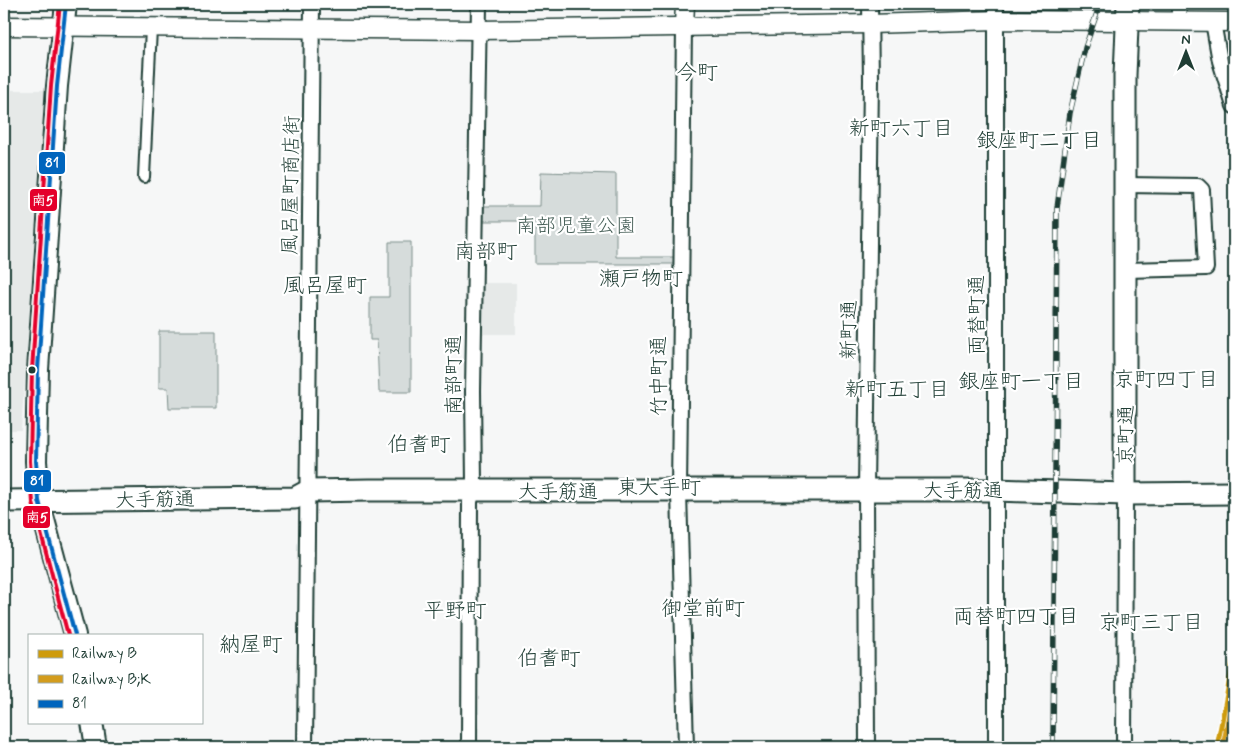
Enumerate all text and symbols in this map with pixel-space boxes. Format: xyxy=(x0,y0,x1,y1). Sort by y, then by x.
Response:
north arrow xyxy=(1160,28,1210,78)
text: N xyxy=(1181,31,1191,49)
district label: 今町 xyxy=(676,59,718,87)
street label: 風呂屋町商店街 xyxy=(277,115,306,255)
district label: 新町六丁目 xyxy=(849,115,954,143)
district label: 銀座町二丁目 xyxy=(976,127,1102,155)
line badge: 81 xyxy=(38,151,66,175)
text: 81 xyxy=(45,154,59,172)
line badge: 南5 xyxy=(29,188,58,212)
text: 南5 xyxy=(32,192,55,210)
park label: 南部児童公園 xyxy=(516,213,636,240)
district label: 南部町 xyxy=(455,238,518,266)
district label: 瀬戸物町 xyxy=(599,265,683,293)
district label: 風呂屋町 xyxy=(283,272,367,300)
street label: 両替町通 xyxy=(964,275,991,355)
street label: 新町通 xyxy=(835,300,864,360)
street label: 南部町通 xyxy=(441,335,468,415)
street label: 竹中町通 xyxy=(646,336,673,416)
unlabelled marker xyxy=(27,365,37,375)
district label: 京町四丁目 xyxy=(1114,366,1219,394)
district label: 銀座町一丁目 xyxy=(958,368,1084,396)
district label: 新町五丁目 xyxy=(845,376,950,404)
street label: 京町通 xyxy=(1112,405,1141,465)
district label: 伯耆町 xyxy=(388,431,451,459)
line badge: 81 xyxy=(23,469,52,493)
text: 81 xyxy=(30,472,44,490)
district label: 東大手町 xyxy=(617,474,701,502)
street label: 大手筋通 xyxy=(923,478,1003,505)
street label: 大手筋通 xyxy=(518,479,598,506)
street label: 大手筋通 xyxy=(115,486,195,515)
line badge: 南5 xyxy=(22,505,51,529)
text: 南5 xyxy=(26,509,49,527)
district label: 御堂前町 xyxy=(661,595,745,623)
district label: 平野町 xyxy=(424,597,487,625)
district label: 両替町四丁目 xyxy=(953,603,1079,631)
district label: 京町三丁目 xyxy=(1099,609,1204,637)
district label: 納屋町 xyxy=(220,631,283,659)
legend xyxy=(28,634,202,724)
text: Railway B xyxy=(72,644,137,664)
district label: 伯耆町 xyxy=(518,645,581,673)
text: Railway B;K xyxy=(72,670,151,690)
text: 81 xyxy=(72,694,87,714)

